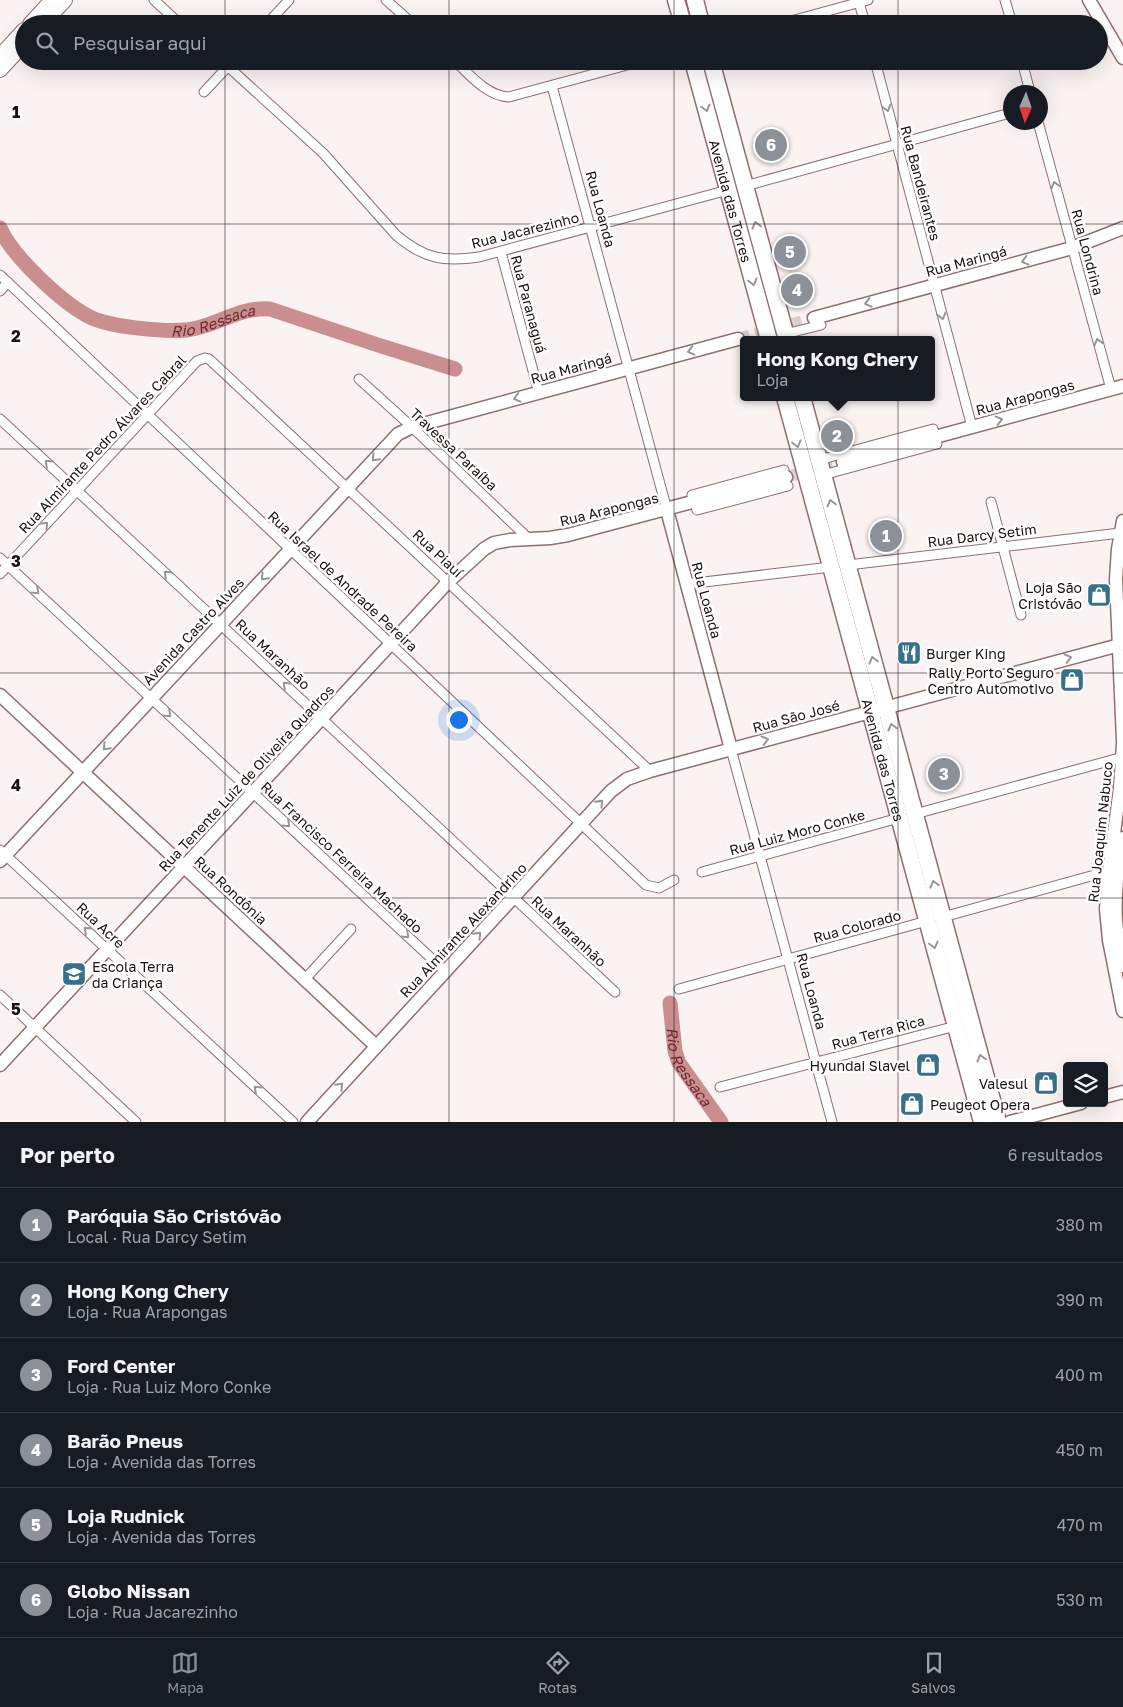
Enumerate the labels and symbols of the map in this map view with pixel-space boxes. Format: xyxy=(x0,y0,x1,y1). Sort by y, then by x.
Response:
north arrow xyxy=(1003,85,1048,130)
text: 1 xyxy=(12,102,20,122)
one-way arrow xyxy=(700,104,710,112)
one-way arrow xyxy=(882,104,892,112)
street label: Rua Bandeirantes xyxy=(897,124,945,242)
pin: 6 xyxy=(755,126,787,164)
street label: Avenida das Torres xyxy=(706,138,756,264)
street label: Rua Loanda xyxy=(583,169,619,249)
one-way arrow xyxy=(1051,182,1061,190)
street label: Rua Londrina xyxy=(1068,207,1108,297)
street label: Rua Jacarezinho xyxy=(469,208,581,252)
one-way arrow xyxy=(751,222,761,230)
pin: 5 xyxy=(774,233,806,271)
street label: Rua Maringá xyxy=(924,242,1008,280)
street label: Rua Paranaguá xyxy=(508,253,550,355)
one-way arrow xyxy=(1022,255,1030,265)
pin: 4 xyxy=(781,271,813,309)
one-way arrow xyxy=(747,278,758,286)
one-way arrow xyxy=(864,297,873,308)
water label: Rio Ressaca xyxy=(171,301,257,339)
one-way arrow xyxy=(937,312,947,320)
text: 2 xyxy=(11,326,21,346)
one-way arrow xyxy=(1093,338,1104,347)
one-way arrow xyxy=(688,346,696,356)
street label: Rua Maringá xyxy=(529,349,613,387)
street label: Rua Almirante Pedro Álvares Cabral xyxy=(15,351,189,537)
street label: Rua Arapongas xyxy=(974,376,1076,418)
one-way arrow xyxy=(514,393,522,403)
street label: Travessa Paraíba xyxy=(407,404,501,494)
one-way arrow xyxy=(994,415,1002,425)
pin: 2 xyxy=(821,417,853,455)
one-way arrow xyxy=(792,440,802,448)
one-way arrow xyxy=(372,452,381,461)
one-way arrow xyxy=(45,460,54,469)
street label: Rua Arapongas xyxy=(558,488,660,530)
one-way arrow xyxy=(826,499,837,508)
street label: Rua Israel de Andrade Pereira xyxy=(265,507,421,655)
pin: 1 xyxy=(870,517,902,555)
street label: Rua Darcy Setim xyxy=(927,520,1037,550)
one-way arrow xyxy=(39,522,48,531)
street label: Rua Piauí xyxy=(409,526,467,581)
text: 3 xyxy=(11,551,21,571)
street label: Rua Loanda xyxy=(689,560,725,640)
one-way arrow xyxy=(164,571,173,580)
one-way arrow xyxy=(261,571,270,580)
street label: Avenida Castro Alves xyxy=(139,574,247,688)
place label: Loja São Cristóvão xyxy=(1018,579,1082,612)
shop icon: Loja São Cristóvão xyxy=(1086,582,1112,608)
one-way arrow xyxy=(30,585,39,594)
street label: Rua Maranhão xyxy=(232,615,314,693)
restaurant icon: Burger King xyxy=(896,640,922,666)
place label: Burger King xyxy=(926,645,1006,662)
one-way arrow xyxy=(1064,654,1072,664)
one-way arrow xyxy=(869,657,879,665)
place label: Rally Porto Seguro Centro Automotivo xyxy=(927,664,1054,697)
shop icon: Rally Porto Seguro Centro Automotivo xyxy=(1059,667,1085,693)
street label: Rua Tenente Luiz de Oliveira Quadros xyxy=(155,681,337,875)
one-way arrow xyxy=(282,682,291,691)
street label: Rua São José xyxy=(751,696,841,736)
street label: Avenida das Torres xyxy=(859,697,908,823)
your location xyxy=(446,707,472,733)
one-way arrow xyxy=(162,708,171,717)
one-way arrow xyxy=(887,724,897,732)
one-way arrow xyxy=(760,736,768,746)
one-way arrow xyxy=(103,741,112,750)
pin: 3 xyxy=(928,755,960,793)
street label: Rua Joaquim Nabuco xyxy=(1084,761,1116,903)
text: 4 xyxy=(11,775,21,795)
street label: Rua Francisco Ferreira Machado xyxy=(258,778,426,936)
one-way arrow xyxy=(594,799,603,808)
street label: Rua Luiz Moro Conke xyxy=(727,806,867,858)
one-way arrow xyxy=(281,818,290,827)
street label: Rua Rondônia xyxy=(191,852,271,928)
street label: Rua Almirante Alexandrino xyxy=(396,859,530,1001)
one-way arrow xyxy=(929,880,940,889)
street label: Rua Maranhão xyxy=(528,892,610,970)
street label: Rua Acre xyxy=(73,899,129,951)
street label: Rua Colorado xyxy=(811,906,903,946)
one-way arrow xyxy=(83,927,92,936)
one-way arrow xyxy=(400,929,409,938)
one-way arrow xyxy=(472,932,481,941)
one-way arrow xyxy=(928,940,938,948)
street label: Rua Loanda xyxy=(794,951,830,1031)
place label: Escola Terra da Criança xyxy=(92,958,174,991)
school or university icon: Escola Terra da Criança xyxy=(61,961,87,987)
text: 5 xyxy=(11,999,21,1019)
street label: Rua Terra Rica xyxy=(830,1011,926,1053)
water label: Rio Ressaca xyxy=(664,1027,716,1110)
shop icon: Hyundai Slavel xyxy=(915,1052,941,1078)
one-way arrow xyxy=(976,1054,987,1062)
place label: Hyundai Slavel xyxy=(809,1057,910,1074)
shop icon: Valesul xyxy=(1033,1070,1059,1096)
place label: Valesul xyxy=(979,1075,1028,1092)
one-way arrow xyxy=(334,1083,343,1092)
one-way arrow xyxy=(254,1086,263,1095)
shop icon: Peugeot Opera xyxy=(899,1091,925,1117)
place label: Peugeot Opera xyxy=(930,1096,1030,1113)

